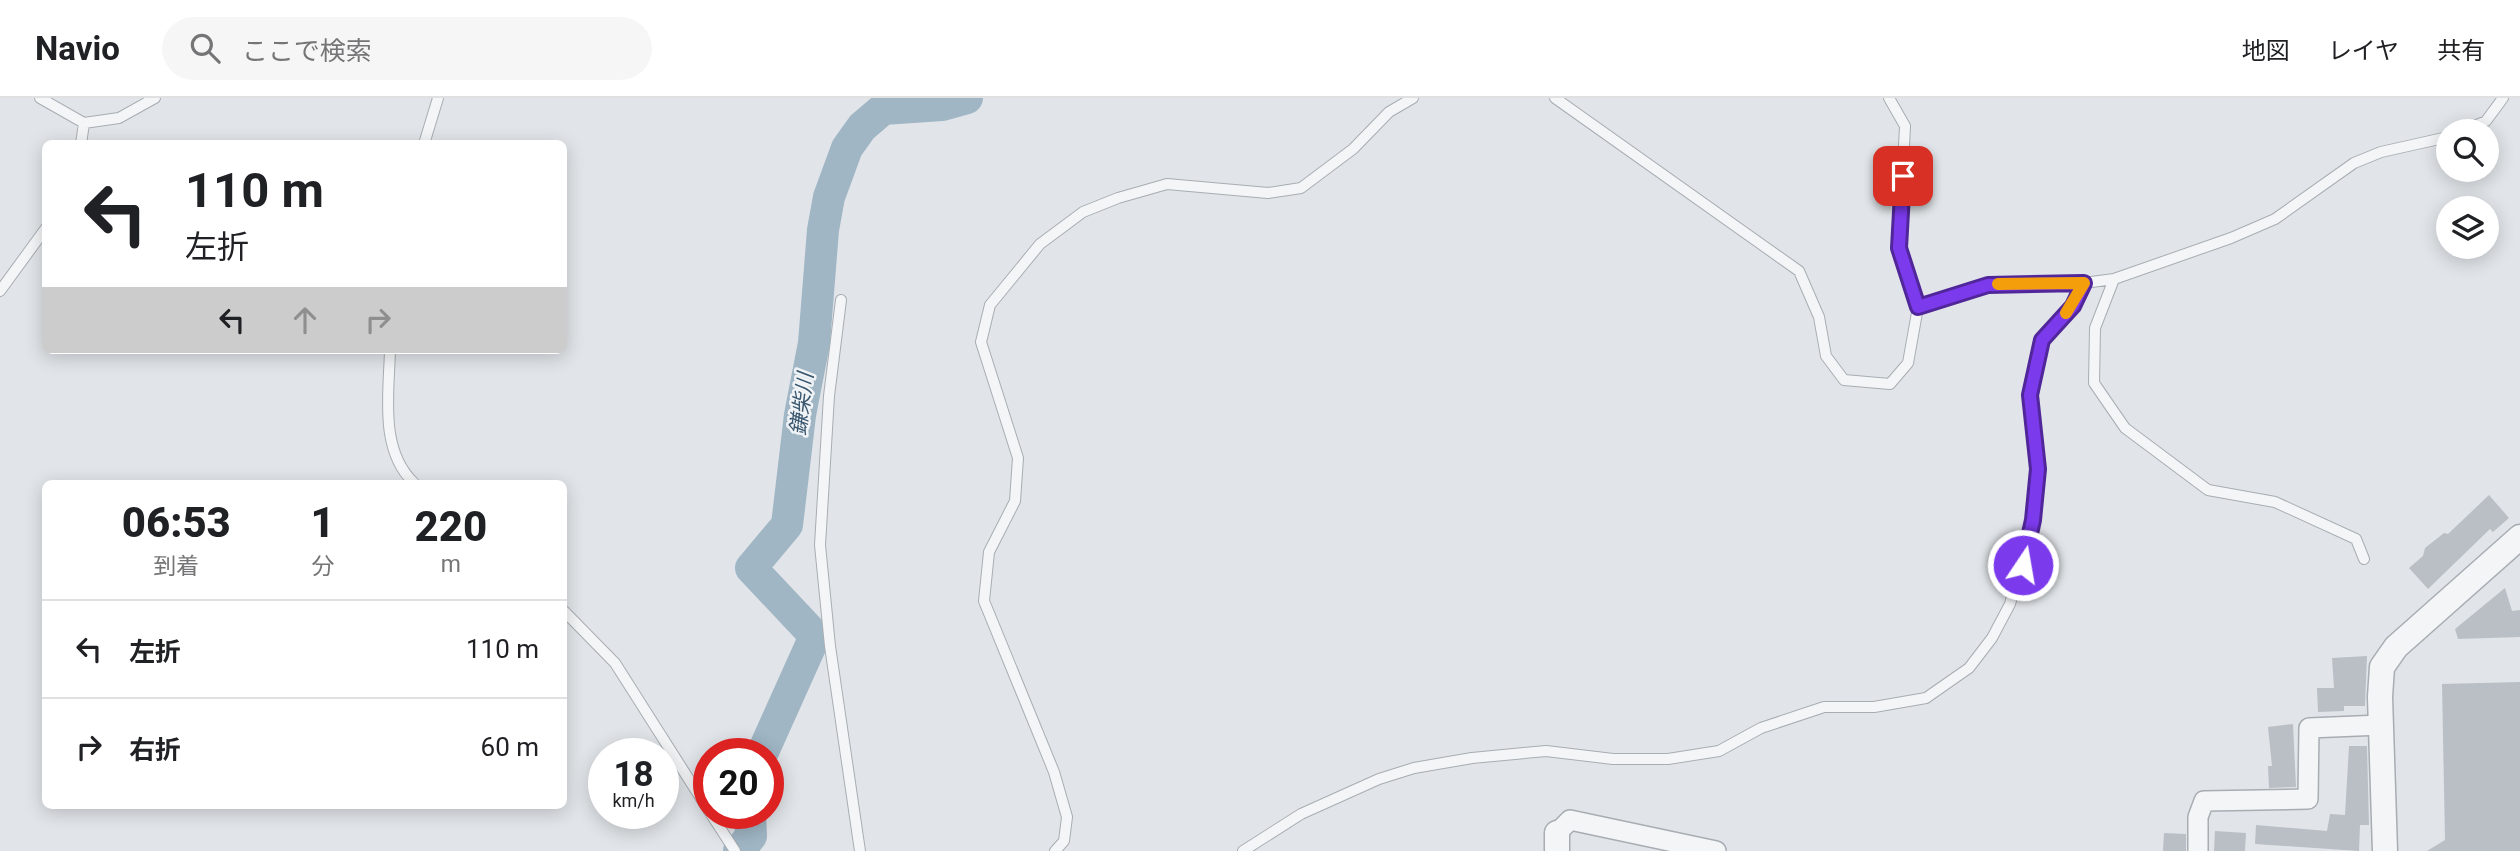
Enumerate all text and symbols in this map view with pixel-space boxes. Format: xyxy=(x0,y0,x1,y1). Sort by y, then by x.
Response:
search box xyxy=(162,17,652,80)
text: Navio xyxy=(35,29,120,68)
icon: search xyxy=(186,29,224,67)
text: ここで検索 xyxy=(242,36,372,66)
text: 地図 xyxy=(2242,37,2290,65)
text: レイヤ xyxy=(2328,37,2399,65)
text: 共有 xyxy=(2437,37,2485,65)
map controls xyxy=(2436,119,2499,259)
button: search xyxy=(2436,119,2499,182)
pin xyxy=(1873,146,1933,206)
icon: arrive xyxy=(1884,157,1922,195)
text: 110 m xyxy=(185,162,324,219)
icon: left xyxy=(70,168,161,259)
button: layers xyxy=(2436,196,2499,259)
text: 左折 xyxy=(185,228,249,266)
icon: left xyxy=(213,301,251,339)
icon: ahead xyxy=(286,301,324,339)
icon: right xyxy=(359,301,397,339)
water label: 鎌柴川 xyxy=(786,369,818,437)
text: 06:53 xyxy=(122,498,231,547)
text: 1 xyxy=(311,498,335,547)
text: 220 xyxy=(415,502,487,551)
position arrow xyxy=(1986,528,2060,602)
text: m xyxy=(441,551,461,578)
text: 到着 xyxy=(153,553,199,580)
text: 分 xyxy=(311,553,334,580)
icon: left xyxy=(70,630,108,668)
text: 110 m xyxy=(466,634,539,664)
text: 左折 xyxy=(129,637,181,667)
icon: right xyxy=(70,728,108,766)
text: 60 m xyxy=(481,732,539,762)
text: 右折 xyxy=(129,735,181,765)
speed limit sign: 20 xyxy=(693,738,784,829)
text: 18 xyxy=(613,754,654,795)
text: km/h xyxy=(612,790,655,811)

